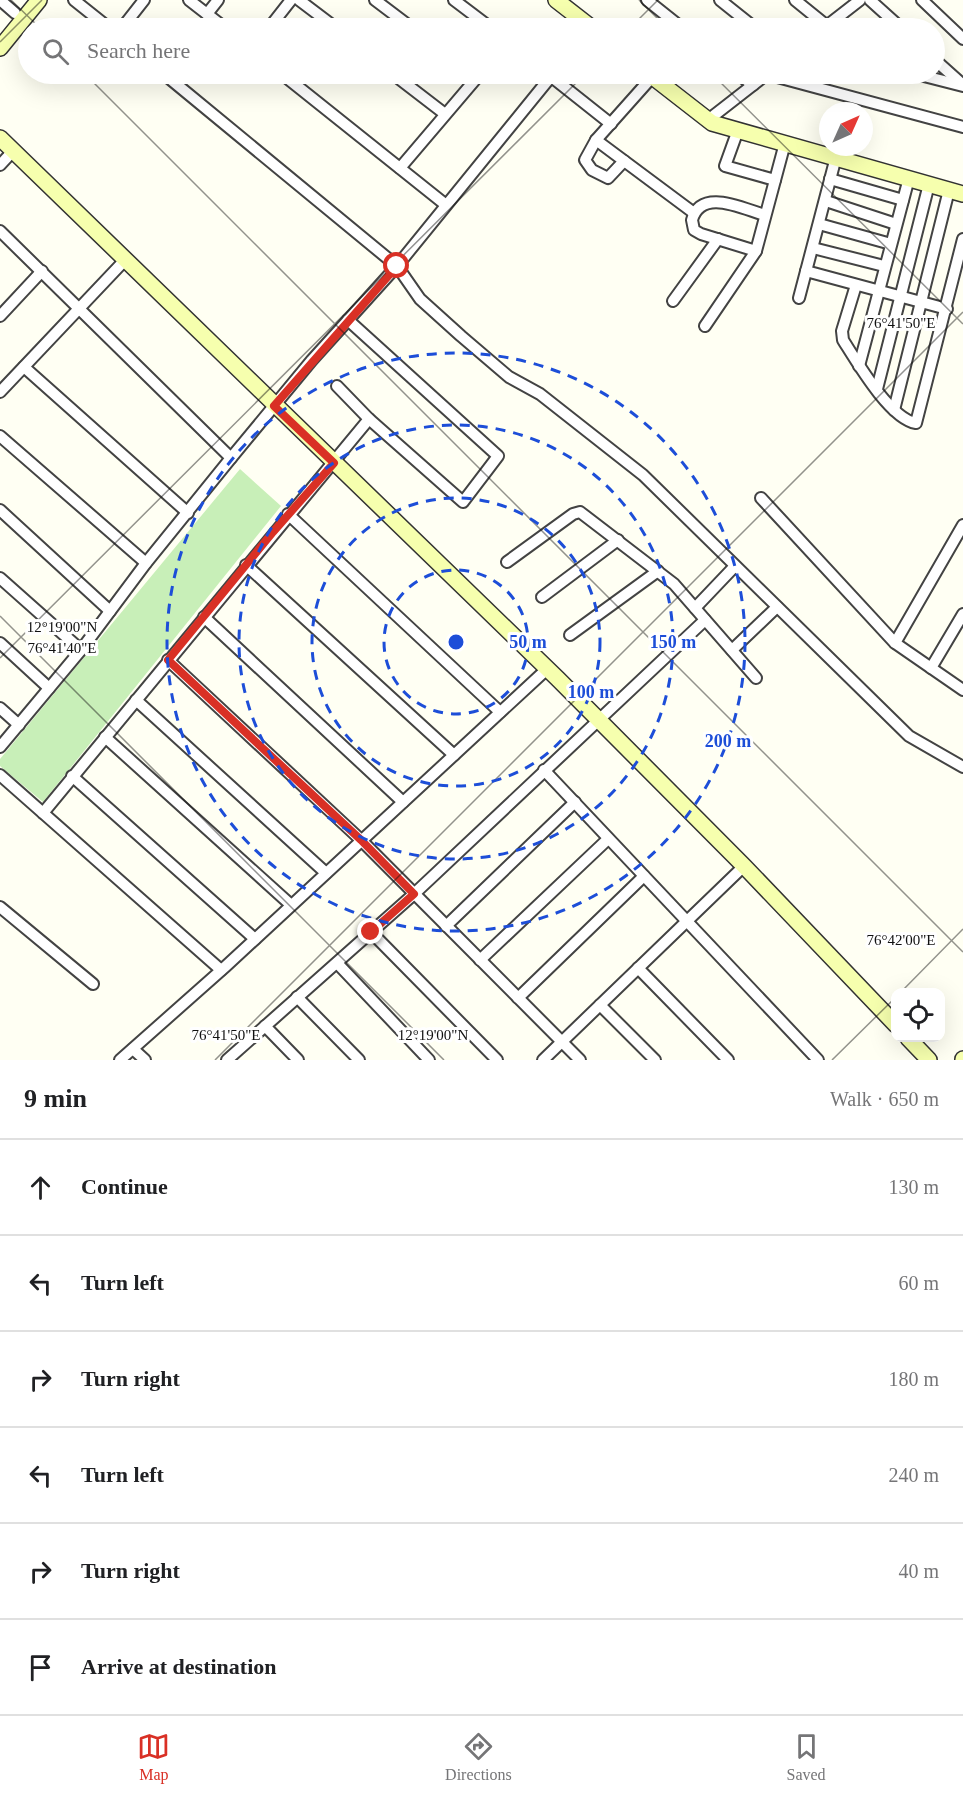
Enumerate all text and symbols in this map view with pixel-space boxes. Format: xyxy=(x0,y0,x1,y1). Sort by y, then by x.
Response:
search box xyxy=(18,18,945,84)
icon: search xyxy=(39,35,72,68)
text: Search here xyxy=(87,38,190,63)
north arrow xyxy=(819,102,873,156)
route start xyxy=(383,252,409,278)
text: 76°41'50"E xyxy=(867,315,936,331)
text: 12°19'00"N xyxy=(27,619,97,635)
centre of rings xyxy=(446,632,466,652)
text: 50 m xyxy=(509,632,547,652)
text: 150 m xyxy=(650,632,696,652)
text: 76°41'40"E xyxy=(28,640,97,656)
text: 100 m xyxy=(568,682,614,702)
text: 200 m xyxy=(705,731,751,751)
route end xyxy=(357,918,383,944)
text: 76°42'00"E xyxy=(867,932,936,948)
map controls xyxy=(891,988,945,1042)
button: locate xyxy=(891,988,945,1042)
text: 76°41'50"E xyxy=(192,1027,261,1043)
text: 12°19'00"N xyxy=(398,1027,468,1043)
text: 9 min xyxy=(24,1084,87,1113)
text: Walk · 650 m xyxy=(830,1088,939,1110)
icon: ahead xyxy=(24,1171,57,1204)
text: Continue xyxy=(81,1174,168,1199)
text: 130 m xyxy=(888,1176,939,1198)
icon: left xyxy=(24,1267,57,1300)
text: Turn left xyxy=(81,1270,164,1295)
text: 60 m xyxy=(898,1272,939,1294)
icon: right xyxy=(24,1363,57,1396)
text: Turn right xyxy=(81,1366,180,1391)
text: 180 m xyxy=(888,1368,939,1390)
icon: left xyxy=(24,1459,57,1492)
text: Turn left xyxy=(81,1462,164,1487)
text: 240 m xyxy=(888,1464,939,1486)
icon: right xyxy=(24,1555,57,1588)
text: Turn right xyxy=(81,1558,180,1583)
text: 40 m xyxy=(898,1560,939,1582)
icon: arrive xyxy=(24,1651,57,1684)
text: Arrive at destination xyxy=(81,1654,277,1679)
tab: Map xyxy=(137,1730,170,1784)
tab: Directions xyxy=(445,1730,512,1784)
tab: Saved xyxy=(786,1730,826,1784)

